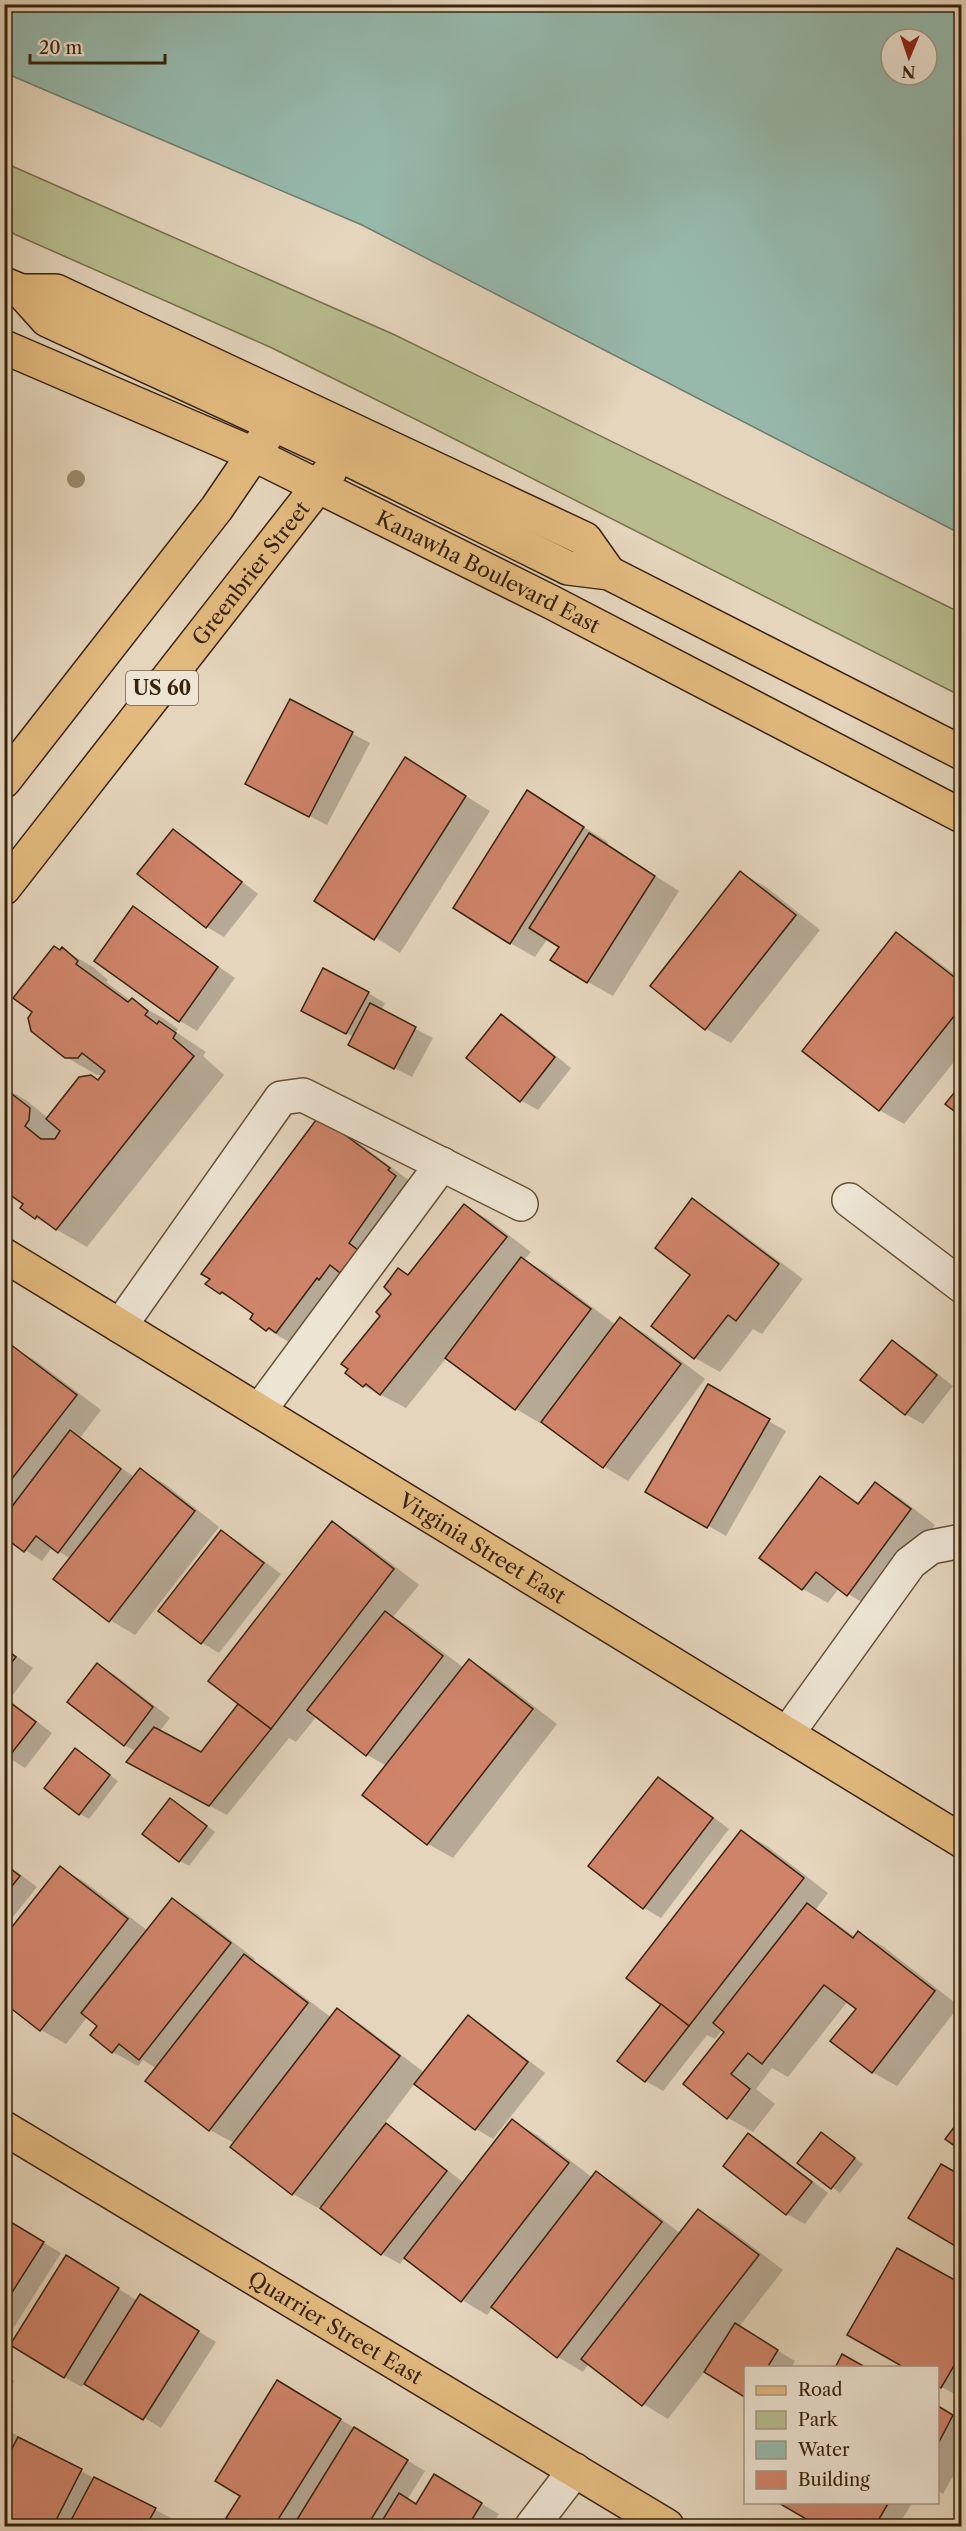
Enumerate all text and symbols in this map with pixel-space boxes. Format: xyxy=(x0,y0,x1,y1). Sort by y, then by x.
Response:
scale bar xyxy=(30,27,165,65)
north arrow xyxy=(879,27,939,87)
text: 20 m xyxy=(39,37,83,59)
text: N xyxy=(901,62,916,82)
street label: Greenbrier Street xyxy=(186,496,315,650)
street label: Kanawha Boulevard East xyxy=(372,505,605,638)
road number: US 60 xyxy=(126,671,198,705)
street label: Virginia Street East xyxy=(394,1487,571,1609)
street label: Quarrier Street East xyxy=(244,2265,428,2389)
legend xyxy=(744,2366,939,2504)
text: Road xyxy=(798,2379,843,2401)
text: Park xyxy=(798,2409,839,2431)
text: Water xyxy=(797,2439,850,2461)
text: Building xyxy=(798,2469,870,2491)

